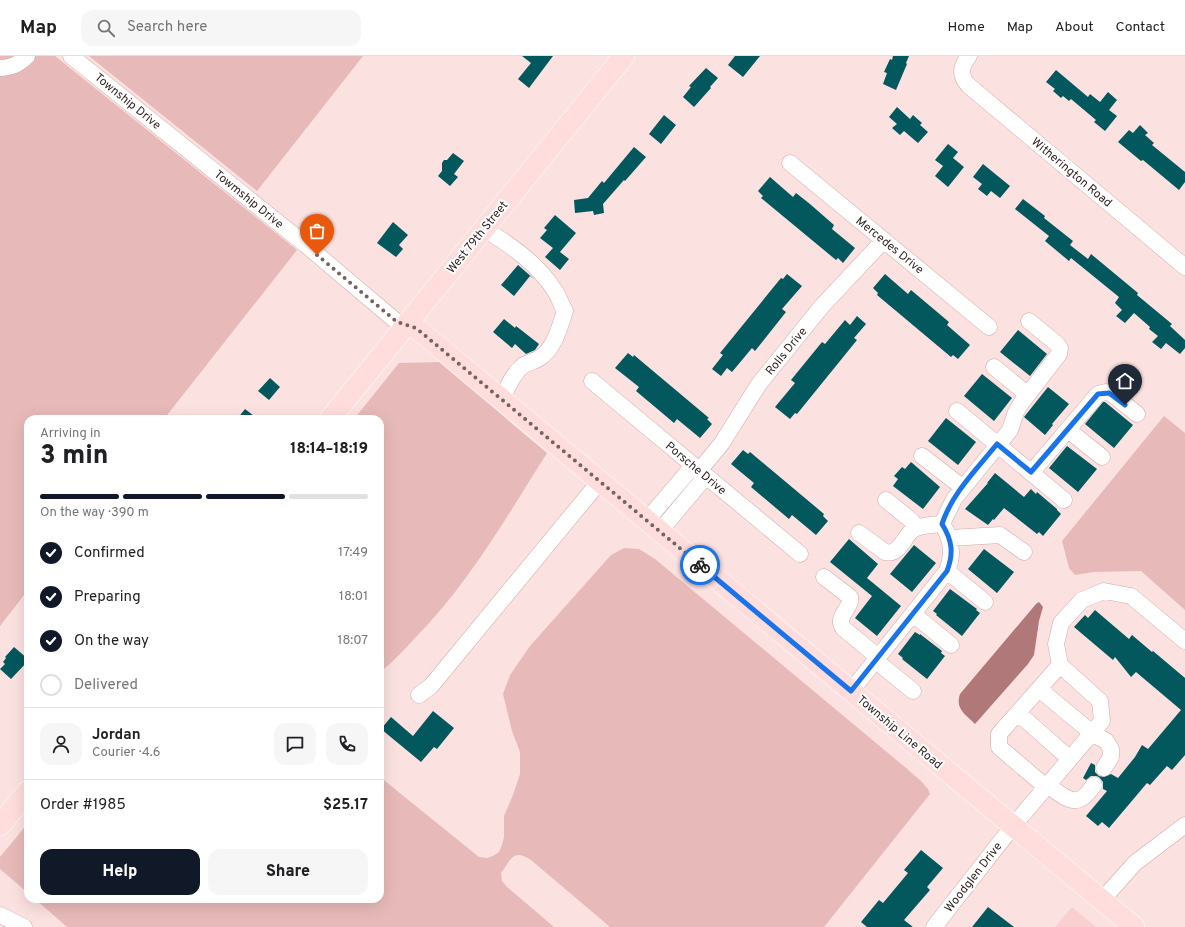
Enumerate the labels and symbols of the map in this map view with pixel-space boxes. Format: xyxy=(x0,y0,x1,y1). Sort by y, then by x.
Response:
street label: Township Drive xyxy=(91,70,164,134)
street label: Witherington Road xyxy=(1028,134,1115,211)
street label: Towmship Drive xyxy=(210,167,286,233)
street label: West 79th Street xyxy=(444,198,512,277)
street label: Mercedes Drive xyxy=(852,213,927,278)
pin xyxy=(300,214,334,255)
street label: Rolls Drive xyxy=(762,324,811,379)
pin xyxy=(1108,364,1142,405)
street label: Porsche Drive xyxy=(662,439,729,499)
courier xyxy=(680,545,720,585)
street label: Township Line Road xyxy=(853,692,945,773)
street label: Woodglen Drive xyxy=(941,839,1006,916)

